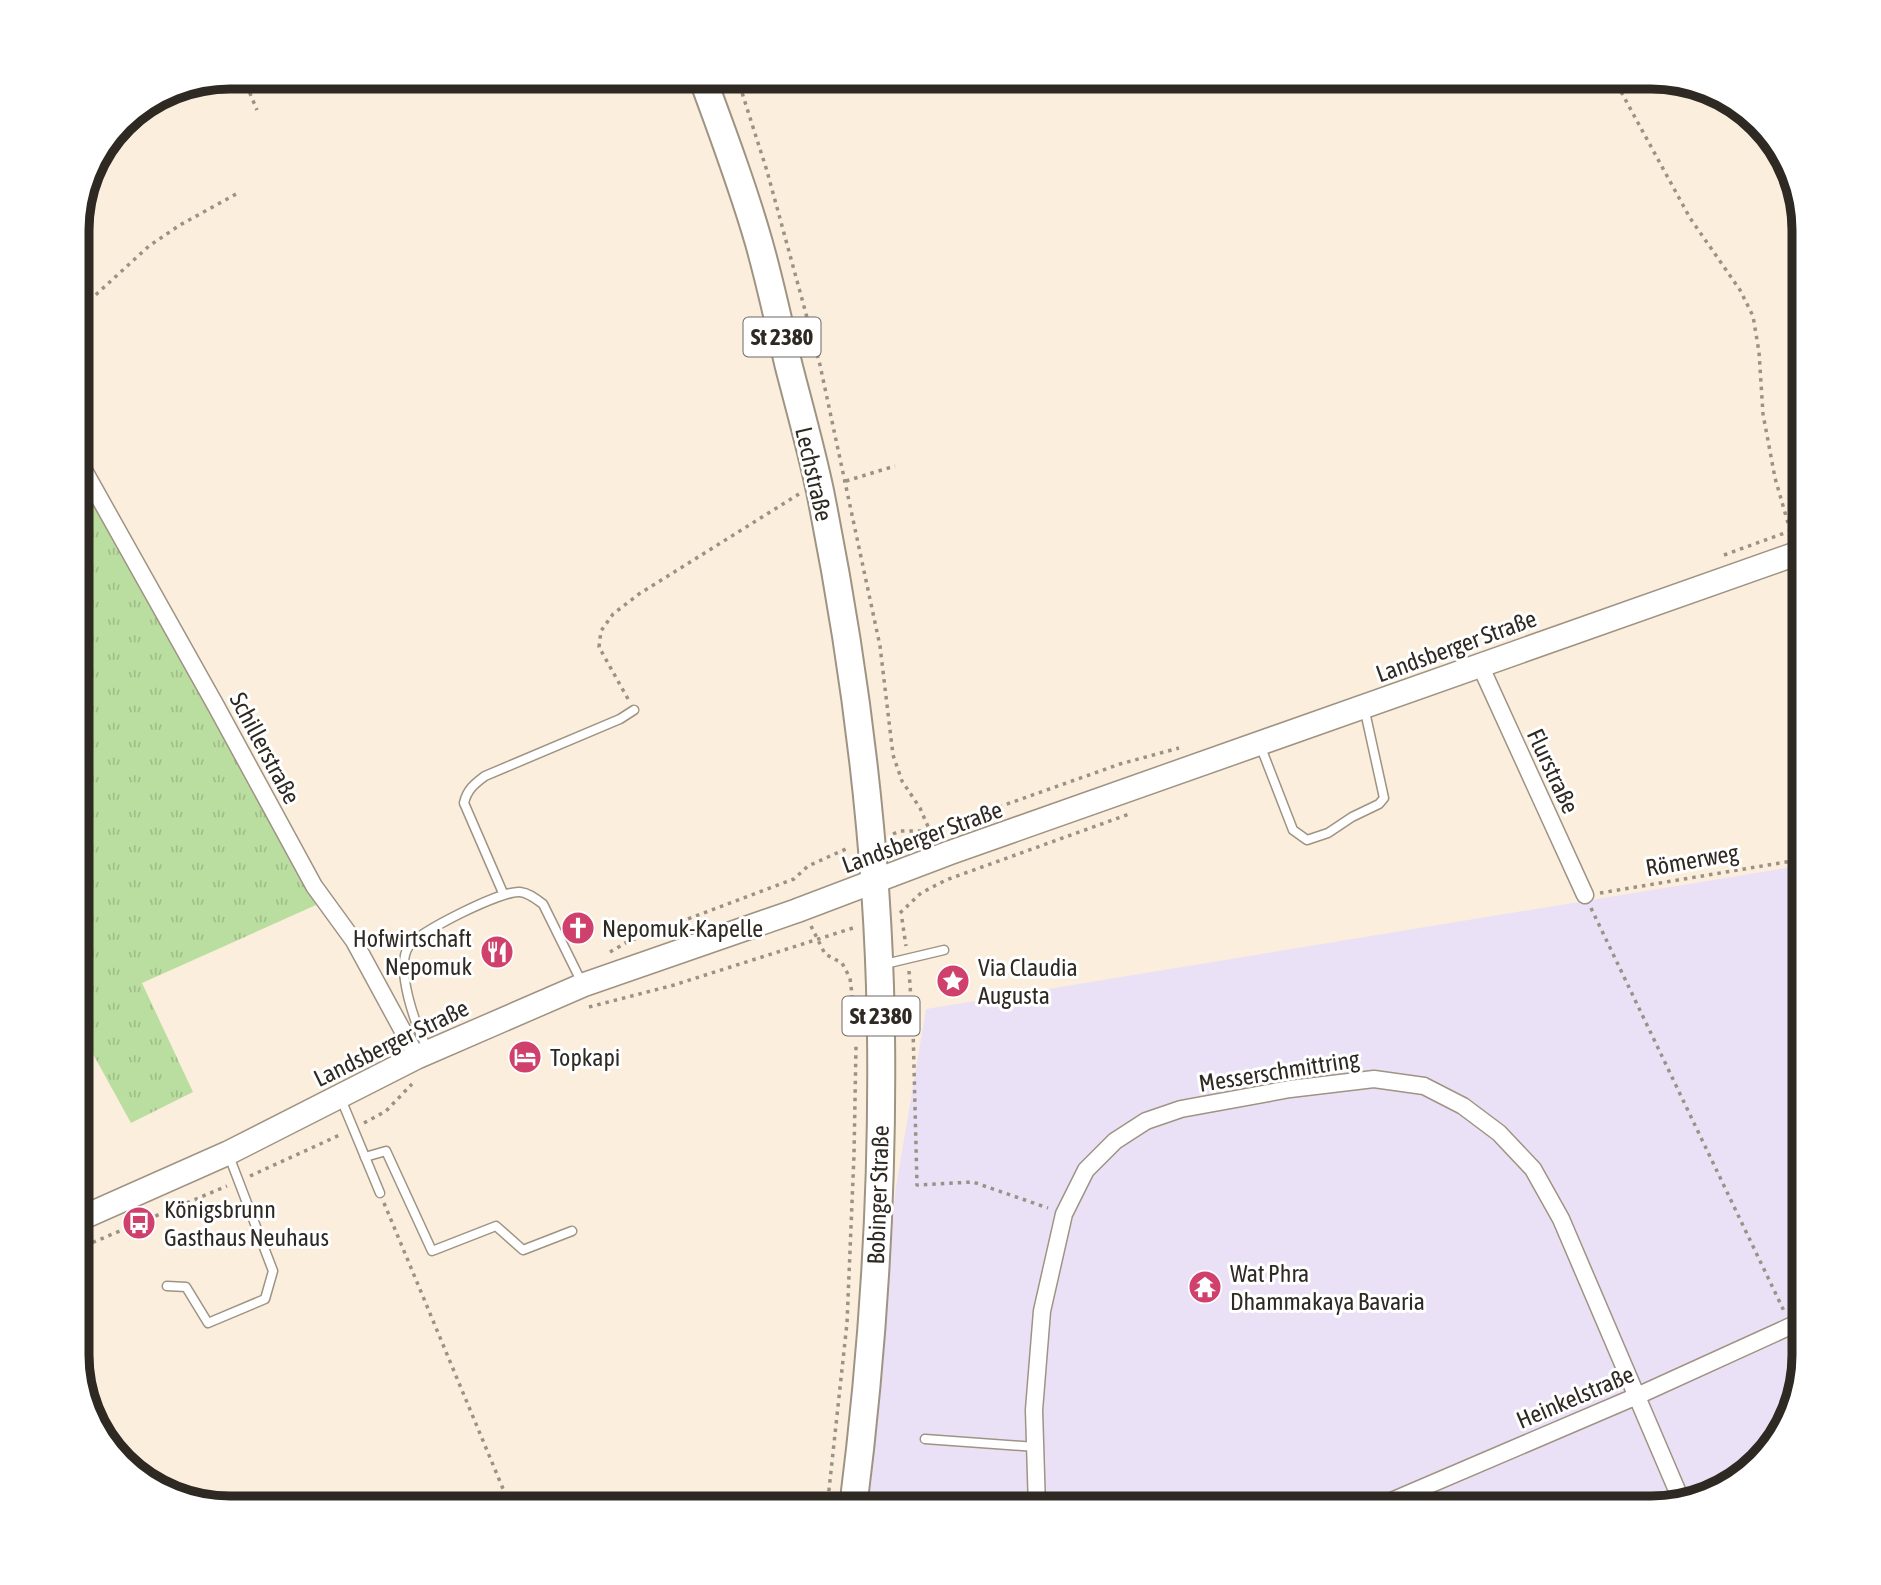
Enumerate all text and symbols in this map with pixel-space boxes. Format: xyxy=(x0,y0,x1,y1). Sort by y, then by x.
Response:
road number: St 2380 xyxy=(744,318,820,356)
street label: Lechstraße xyxy=(790,424,838,524)
street label: Landsberger Straße xyxy=(1372,604,1540,688)
street label: Schillerstraße xyxy=(224,688,306,808)
street label: Flurstraße xyxy=(1522,724,1584,818)
street label: Landsberger Straße xyxy=(838,795,1006,879)
street label: Römerweg xyxy=(1643,838,1741,881)
church icon: Nepomuk-Kapelle xyxy=(559,909,597,947)
place label: Nepomuk-Kapelle xyxy=(602,915,763,942)
place label: Hofwirtschaft Nepomuk xyxy=(353,925,472,980)
restaurant icon: Hofwirtschaft Nepomuk xyxy=(478,933,516,971)
place label: Via Claudia Augusta xyxy=(978,954,1078,1009)
place icon: Via Claudia Augusta xyxy=(934,962,972,1000)
street label: Landsberger Straße xyxy=(309,994,473,1092)
road number: St 2380 xyxy=(842,996,920,1036)
hotel icon: Topkapi xyxy=(506,1038,544,1076)
place label: Topkapi xyxy=(550,1044,620,1071)
street label: Messerschmittring xyxy=(1197,1045,1362,1097)
street label: Bobinger Straße xyxy=(862,1125,894,1265)
place label: Königsbrunn Gasthaus Neuhaus xyxy=(164,1196,329,1251)
bus stop icon: Königsbrunn Gasthaus Neuhaus xyxy=(120,1204,158,1242)
place label: Wat Phra Dhammakaya Bavaria xyxy=(1230,1260,1425,1315)
temple icon: Wat Phra Dhammakaya Bavaria xyxy=(1186,1268,1224,1306)
street label: Heinkelstraße xyxy=(1512,1360,1638,1434)

